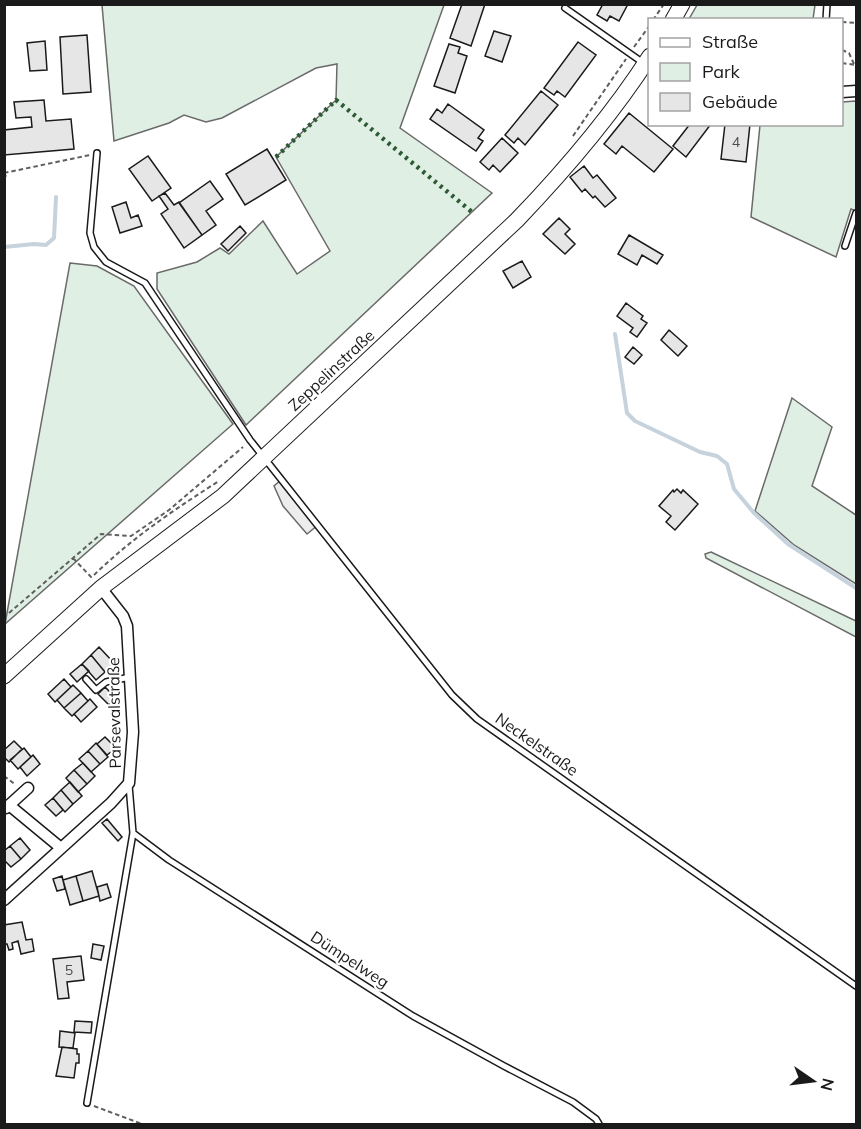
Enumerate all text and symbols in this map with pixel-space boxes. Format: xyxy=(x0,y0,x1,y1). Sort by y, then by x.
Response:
legend xyxy=(648,18,843,126)
text: Straße xyxy=(702,30,758,53)
text: Park xyxy=(702,60,741,83)
text: Gebäude xyxy=(702,90,778,113)
house number: 4 xyxy=(732,133,741,151)
street label: Zeppelinstraße xyxy=(284,325,378,415)
street label: Parsevalstraße xyxy=(103,657,125,769)
street label: Neckelstraße xyxy=(492,708,582,780)
street label: Dümpelweg xyxy=(307,926,393,992)
house number: 5 xyxy=(65,961,73,979)
north arrow xyxy=(783,1051,843,1111)
text: N xyxy=(816,1076,839,1093)

